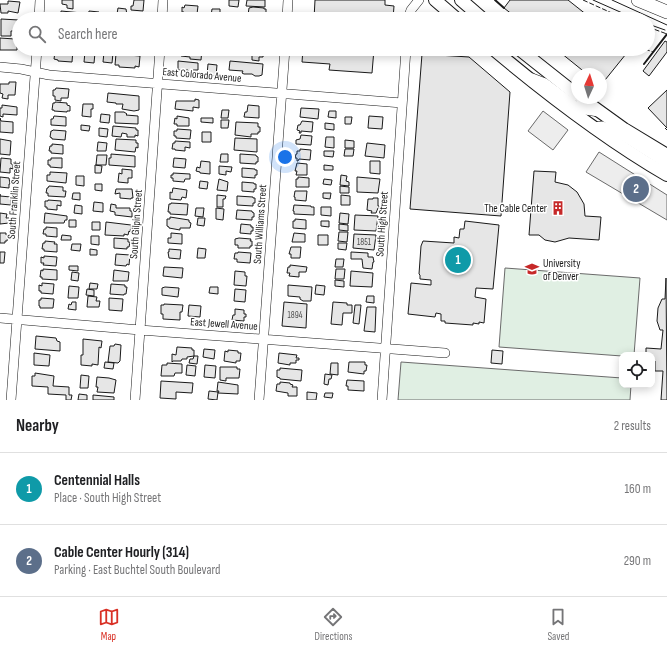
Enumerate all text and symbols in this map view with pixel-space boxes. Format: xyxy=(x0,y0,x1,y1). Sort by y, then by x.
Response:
search box xyxy=(12,12,655,56)
icon: search xyxy=(26,23,48,45)
text: Search here xyxy=(58,25,118,44)
street label: East Colorado Avenue xyxy=(162,65,242,85)
north arrow xyxy=(571,68,607,104)
your location xyxy=(275,147,295,167)
street label: South Franklin Street xyxy=(5,160,23,239)
pin: 2 xyxy=(623,174,649,204)
street label: South Williams Street xyxy=(251,183,269,264)
street label: South Gilpin Street xyxy=(127,188,145,259)
street label: South High Street xyxy=(373,190,391,257)
building icon: The Cable Center xyxy=(550,200,566,216)
place label: The Cable Center xyxy=(484,202,547,215)
house number: 1851 xyxy=(357,237,372,248)
pin: 1 xyxy=(445,245,471,275)
place label: University of Denver xyxy=(543,257,581,283)
school or university icon: University of Denver xyxy=(524,261,540,277)
house number: 1894 xyxy=(288,310,303,321)
street label: East Jewell Avenue xyxy=(190,315,258,333)
map controls xyxy=(619,352,655,388)
button: locate xyxy=(619,352,655,388)
text: Nearby xyxy=(16,416,59,436)
text: 2 results xyxy=(614,418,651,434)
text: Centennial Halls xyxy=(54,471,140,490)
text: 1 xyxy=(26,481,32,497)
text: 160 m xyxy=(625,481,651,497)
text: Place · South High Street xyxy=(54,490,161,506)
text: Cable Center Hourly (314) xyxy=(54,543,189,562)
text: 2 xyxy=(26,553,32,569)
text: 290 m xyxy=(624,553,651,569)
text: Parking · East Buchtel South Boulevard xyxy=(54,562,220,578)
tab: Map xyxy=(98,606,120,643)
tab: Directions xyxy=(315,606,352,643)
tab: Saved xyxy=(547,606,569,643)

